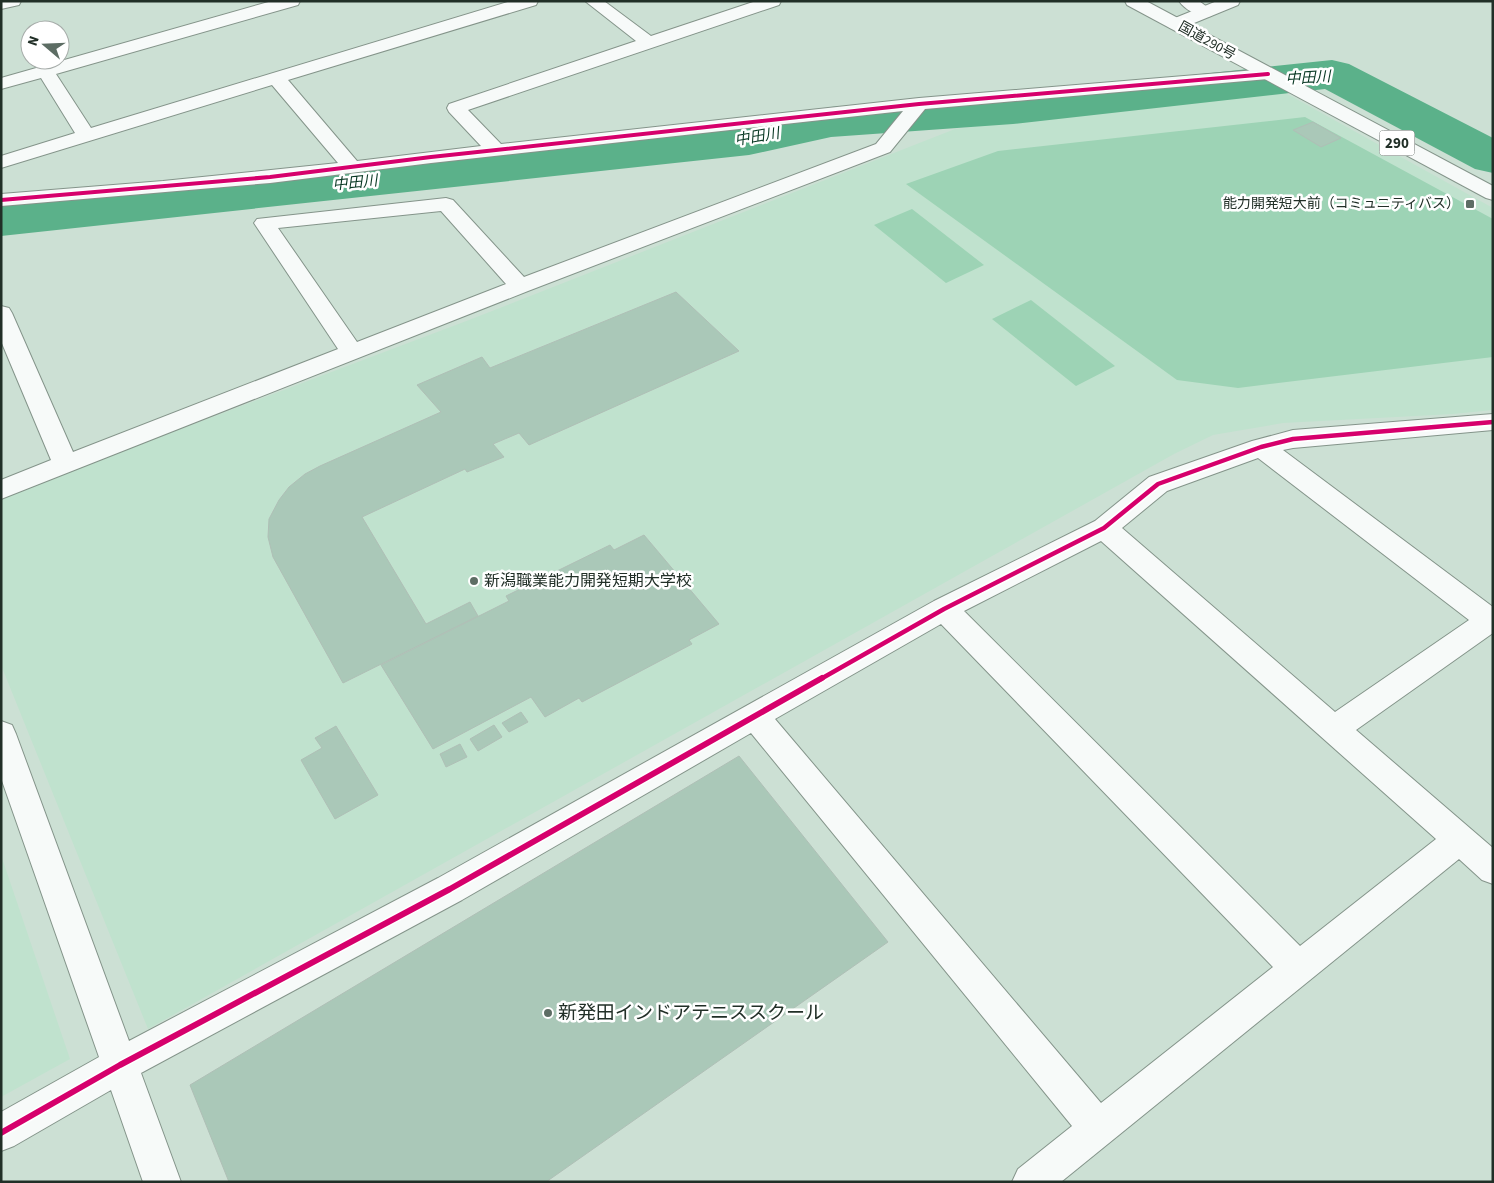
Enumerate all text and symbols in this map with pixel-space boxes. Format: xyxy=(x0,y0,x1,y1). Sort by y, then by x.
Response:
street label: 国道290号 xyxy=(1175,17,1239,65)
north arrow xyxy=(20,20,70,70)
text: N xyxy=(23,33,45,49)
water label: 中田川 xyxy=(1285,66,1333,90)
water label: 中田川 xyxy=(733,122,783,151)
road number: 290 xyxy=(1380,130,1414,156)
water label: 中田川 xyxy=(332,170,380,196)
place label: 能力開発短大前（コミュニティバス） xyxy=(1223,194,1460,214)
marker: 能力開発短大前（コミュニティバス） xyxy=(1464,198,1476,210)
place label: 新潟職業能力開発短期大学校 xyxy=(484,570,692,592)
marker: 新潟職業能力開発短期大学校 xyxy=(468,575,480,587)
place label: 新発田インドアテニススクール xyxy=(558,1000,824,1027)
marker: 新発田インドアテニススクール xyxy=(542,1007,554,1019)

